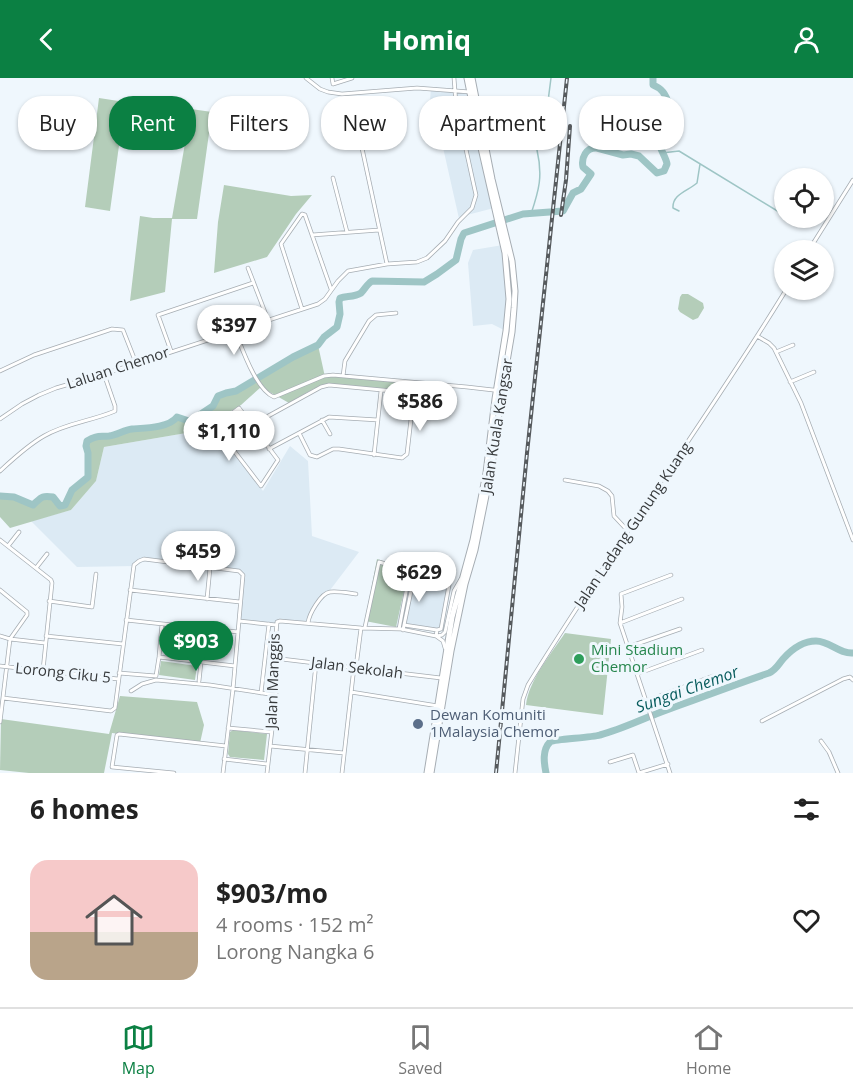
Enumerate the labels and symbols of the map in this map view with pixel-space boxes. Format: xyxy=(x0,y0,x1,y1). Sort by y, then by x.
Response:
pin: $397 xyxy=(198,305,270,356)
street label: Laluan Chemor xyxy=(64,341,172,393)
street label: Jalan Kuala Kangsar xyxy=(475,357,517,497)
pin: $586 xyxy=(384,381,456,432)
pin: $1,110 xyxy=(180,411,278,462)
street label: Jalan Ladang Gunung Kuang xyxy=(568,437,695,613)
pin: $459 xyxy=(162,531,234,582)
pin: $629 xyxy=(383,552,455,603)
pin: $903 xyxy=(160,621,232,672)
street label: Jalan Manggis xyxy=(260,633,284,731)
place label: Mini Stadium Chemor xyxy=(591,639,683,676)
street label: Jalan Sekolah xyxy=(308,651,404,683)
marker: Mini Stadium Chemor xyxy=(572,652,586,666)
street label: Lorong Ciku 5 xyxy=(14,657,112,687)
water label: Sungai Chemor xyxy=(633,660,742,718)
place label: Dewan Komuniti 1Malaysia Chemor xyxy=(430,704,559,741)
marker: Dewan Komuniti 1Malaysia Chemor xyxy=(411,717,425,731)

